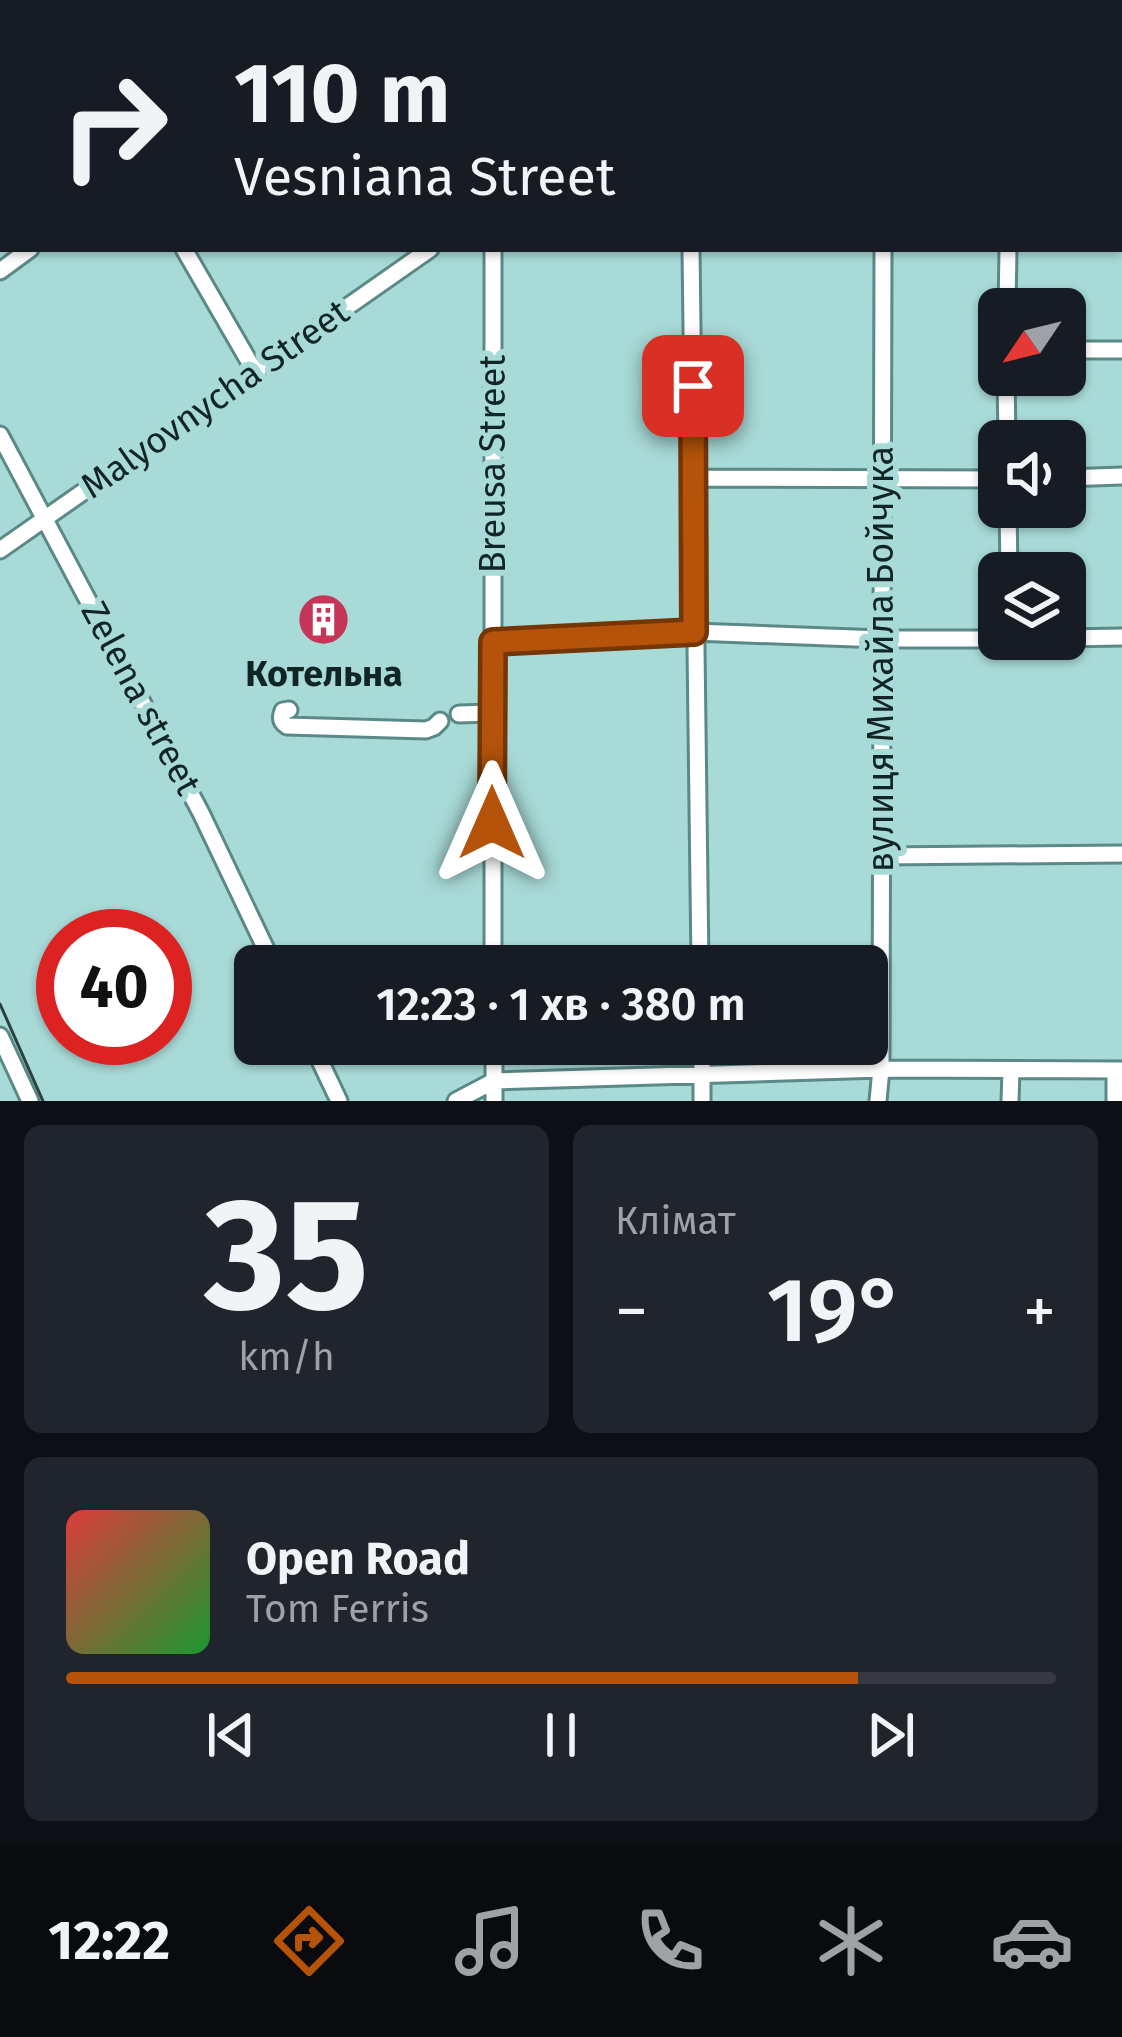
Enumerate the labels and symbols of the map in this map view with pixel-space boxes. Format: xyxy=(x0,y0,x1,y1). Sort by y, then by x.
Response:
north arrow xyxy=(978,288,1086,396)
street label: Malyovnycha Street xyxy=(73,290,357,508)
pin xyxy=(642,335,744,437)
street label: Breusa Street xyxy=(471,355,515,573)
street label: вулиця Михайла Бойчука xyxy=(859,446,903,872)
building icon: Котельна xyxy=(296,591,352,647)
street label: Zelena street xyxy=(72,594,210,802)
place label: Котельна xyxy=(245,652,403,696)
position arrow xyxy=(429,760,555,886)
speed limit sign: 40 xyxy=(36,909,192,1065)

